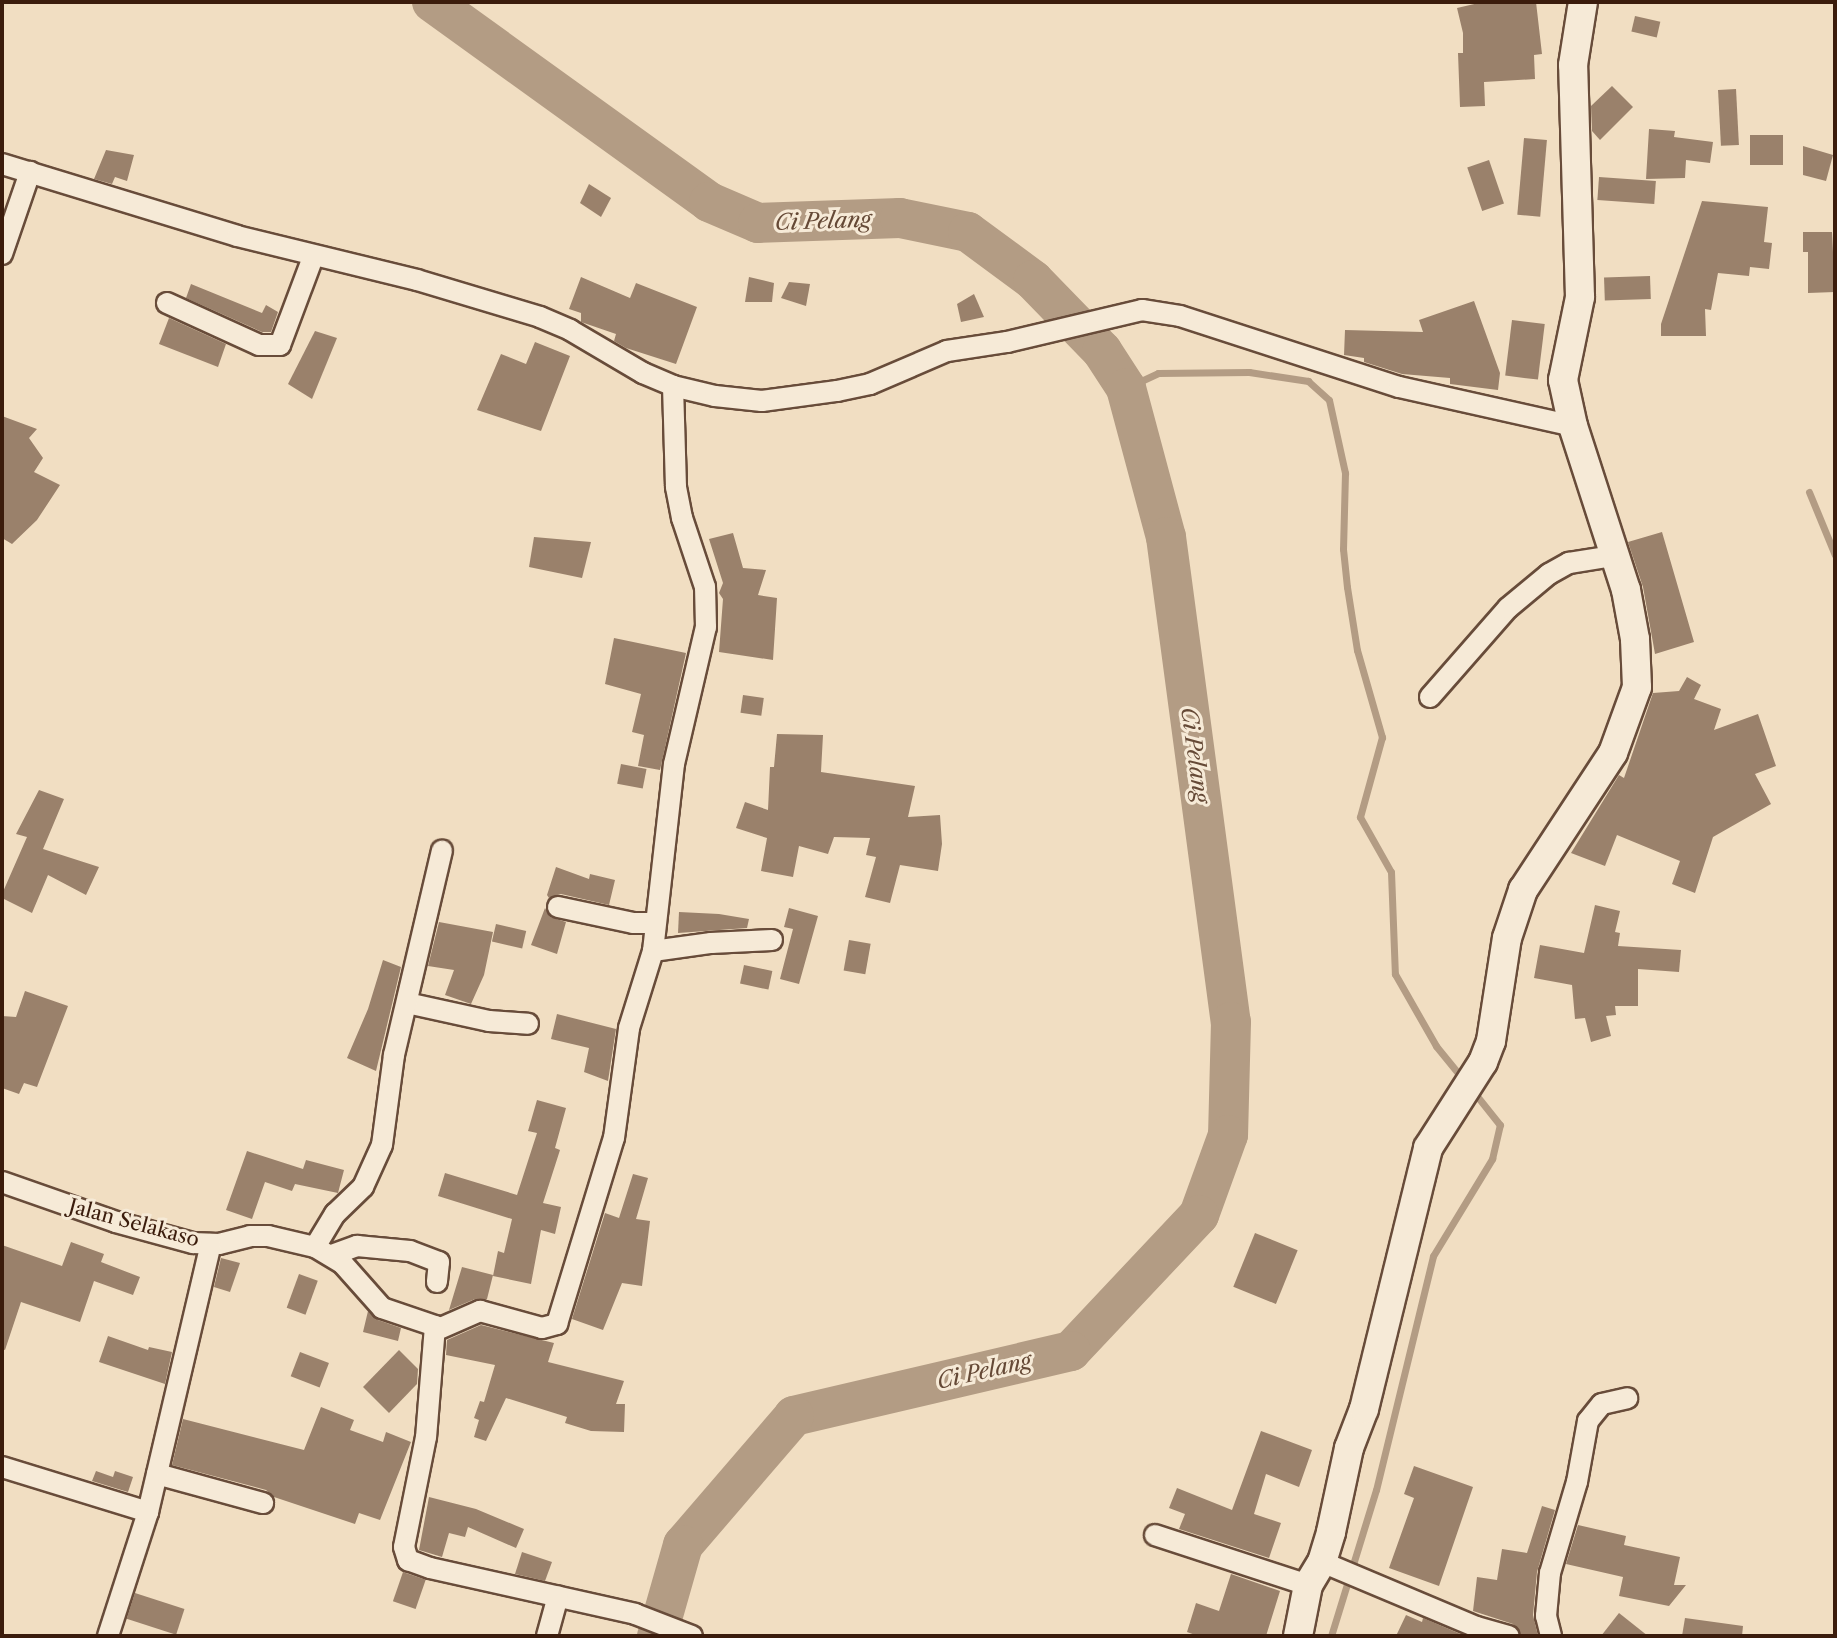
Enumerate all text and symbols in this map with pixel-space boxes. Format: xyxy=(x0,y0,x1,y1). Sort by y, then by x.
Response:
water label: Ci Pelang xyxy=(774,206,872,236)
water label: Ci Pelang xyxy=(1175,705,1215,805)
street label: Jalan Selakaso xyxy=(66,1194,202,1252)
water label: Ci Pelang xyxy=(934,1347,1034,1395)

